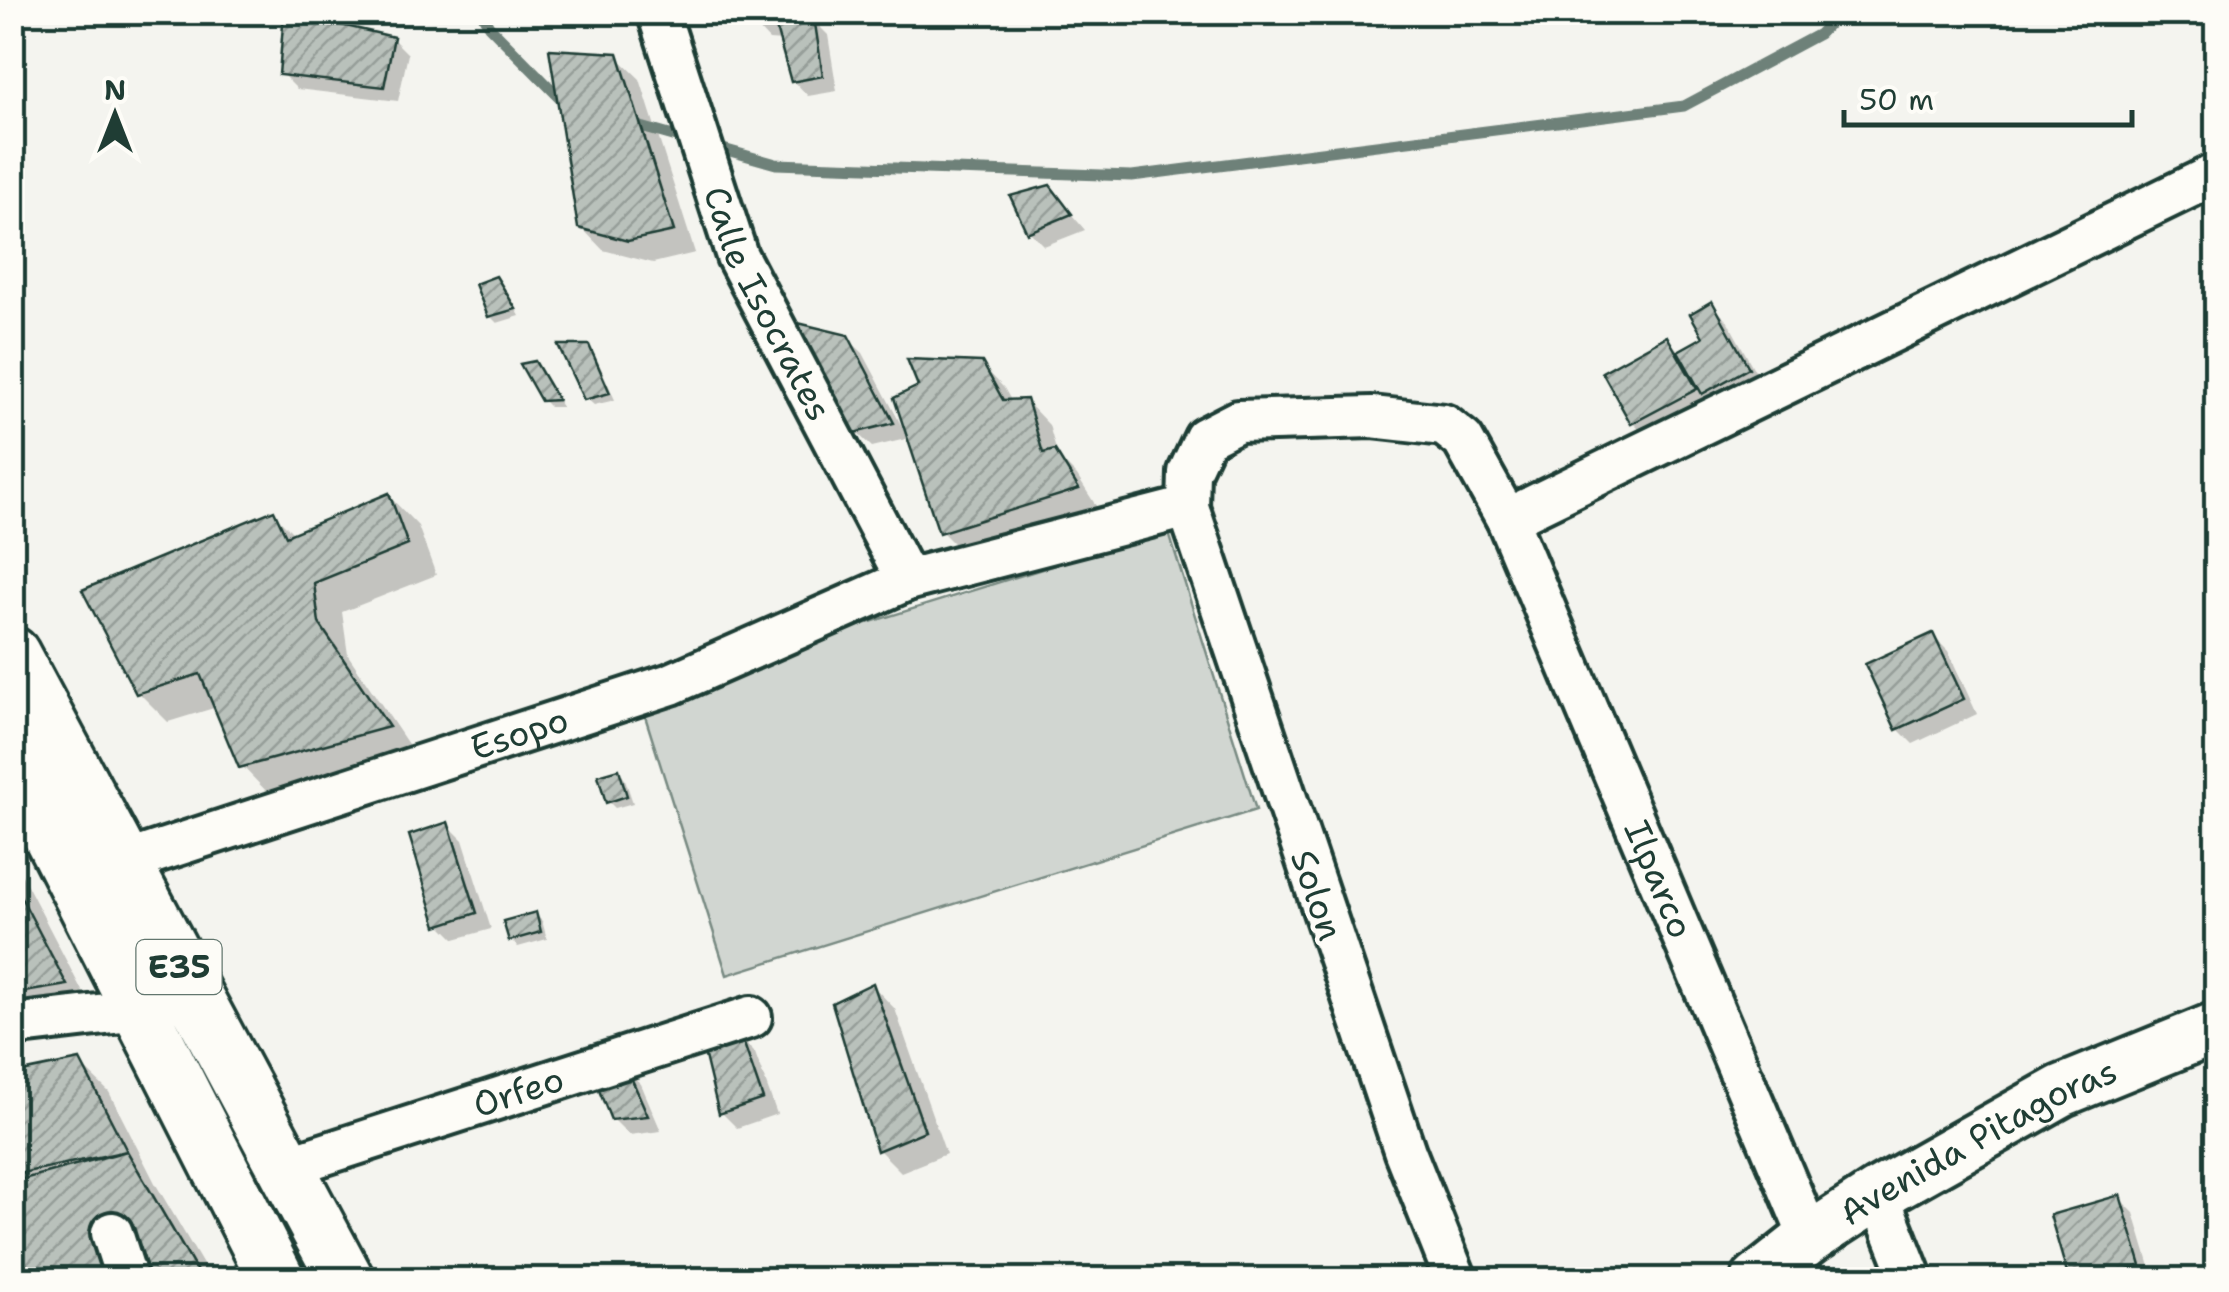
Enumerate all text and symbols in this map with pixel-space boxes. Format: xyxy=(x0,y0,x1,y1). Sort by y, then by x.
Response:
north arrow xyxy=(65,65,165,165)
scale bar xyxy=(1844,65,2132,127)
text: N xyxy=(104,71,126,109)
text: 50 m xyxy=(1859,79,1934,120)
street label: Calle Isocrates xyxy=(693,180,843,429)
street label: Esopo xyxy=(464,695,574,771)
street label: Ilparco xyxy=(1614,813,1705,945)
street label: Solon xyxy=(1280,843,1355,946)
road number: E35 xyxy=(136,940,222,994)
street label: Avenida Pitagoras xyxy=(1830,1047,2124,1236)
street label: Orfeo xyxy=(467,1055,569,1128)

